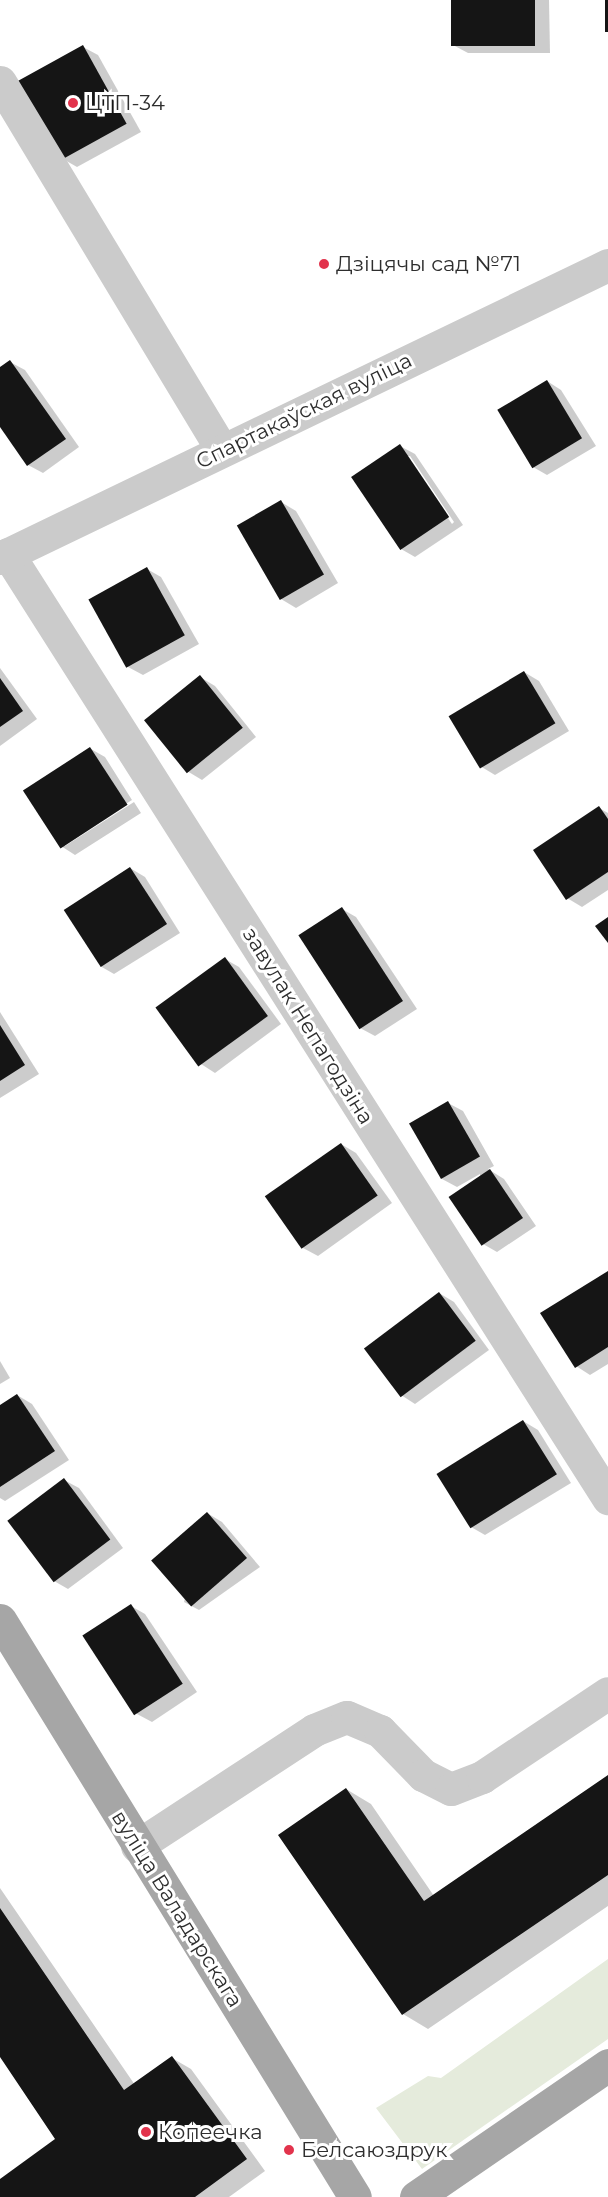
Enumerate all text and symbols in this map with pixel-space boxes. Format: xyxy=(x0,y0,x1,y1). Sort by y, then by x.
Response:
place label: ЦТП-34 xyxy=(85,90,165,116)
marker: ЦТП-34 xyxy=(66,96,80,110)
place label: Дзіцячы сад №71 xyxy=(336,251,521,277)
marker: Дзіцячы сад №71 xyxy=(317,257,331,271)
street label: Спартакаўская вуліца xyxy=(192,348,416,474)
street label: завулак Непагодзіна xyxy=(237,923,379,1129)
street label: вуліца Валадарскага xyxy=(106,1806,248,2012)
place label: Копеечка xyxy=(158,2119,262,2145)
marker: Копеечка xyxy=(139,2125,153,2139)
place label: Белсаюздрук xyxy=(301,2137,447,2163)
marker: Белсаюздрук xyxy=(282,2143,296,2157)

